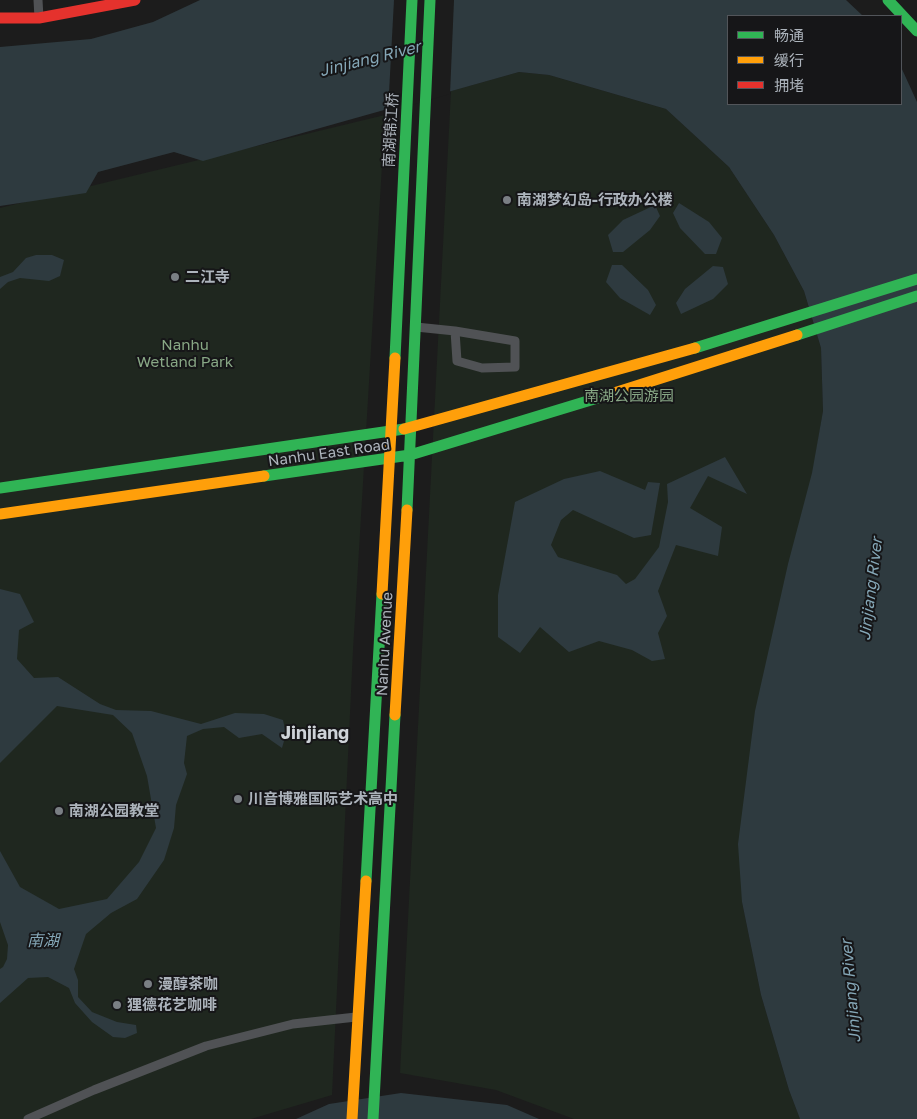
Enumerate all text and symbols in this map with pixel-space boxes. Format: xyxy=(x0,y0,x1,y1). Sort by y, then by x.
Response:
legend xyxy=(727,15,902,105)
text: 畅通 xyxy=(774,26,804,44)
water label: Jinjiang River xyxy=(317,37,423,81)
text: 缓行 xyxy=(774,51,804,69)
text: 拥堵 xyxy=(774,76,804,94)
street label: 南湖锦江桥 xyxy=(380,92,402,168)
place label: 南湖梦幻岛-行政办公楼 xyxy=(517,191,673,209)
marker: 南湖梦幻岛-行政办公楼 xyxy=(501,194,513,206)
place label: 二江寺 xyxy=(185,268,230,286)
marker: 二江寺 xyxy=(169,271,181,283)
park label: Nanhu Wetland Park xyxy=(137,336,233,371)
park label: 南湖公园游园 xyxy=(584,387,674,405)
street label: Nanhu East Road xyxy=(267,436,391,470)
water label: Jinjiang River xyxy=(855,536,887,642)
street label: Nanhu Avenue xyxy=(373,592,397,696)
district label: Jinjiang xyxy=(281,722,349,744)
place label: 川音博雅国际艺术高中 xyxy=(248,790,398,808)
marker: 川音博雅国际艺术高中 xyxy=(232,793,244,805)
place label: 南湖公园教堂 xyxy=(69,802,159,820)
marker: 南湖公园教堂 xyxy=(53,805,65,817)
water label: 南湖 xyxy=(27,931,59,951)
water label: Jinjiang River xyxy=(837,939,865,1043)
place label: 漫醇茶咖 xyxy=(158,975,218,993)
marker: 漫醇茶咖 xyxy=(142,978,154,990)
place label: 狸德花艺咖啡 xyxy=(127,996,217,1014)
marker: 狸德花艺咖啡 xyxy=(111,999,123,1011)

